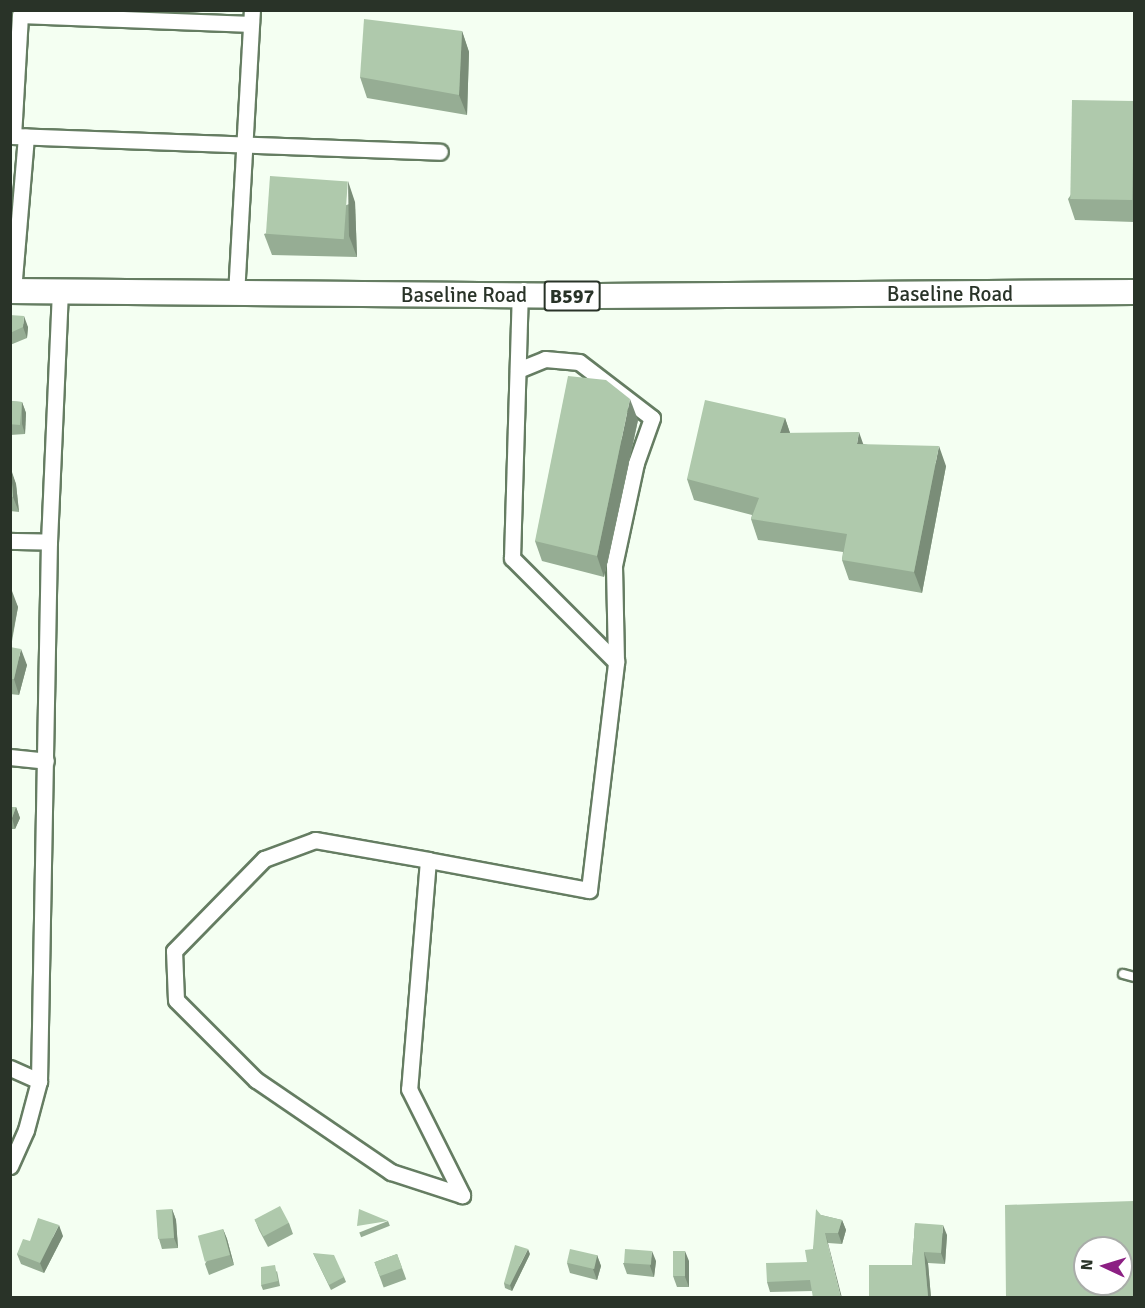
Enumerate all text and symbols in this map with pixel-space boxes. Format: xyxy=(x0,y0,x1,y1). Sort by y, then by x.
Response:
road number: B597 xyxy=(544,279,600,313)
street label: Baseline Road xyxy=(887,281,1013,307)
street label: Baseline Road xyxy=(401,282,527,308)
north arrow xyxy=(1073,1236,1133,1296)
text: N xyxy=(1077,1259,1097,1271)

